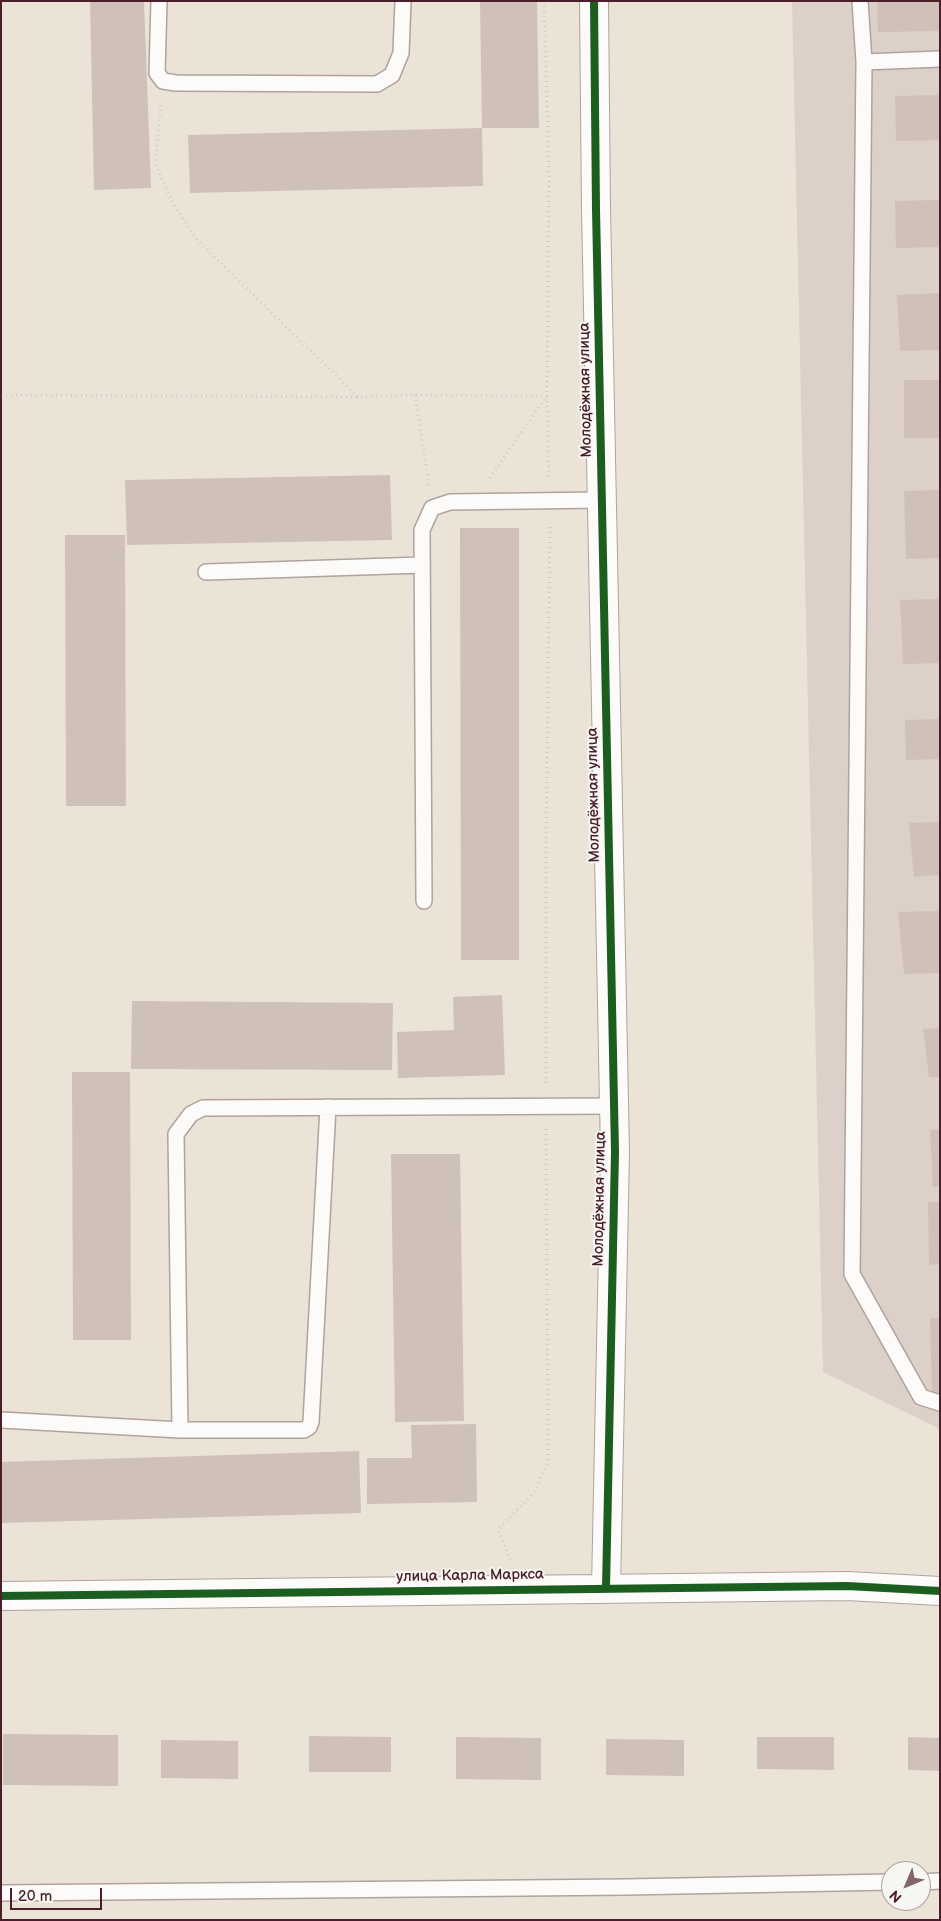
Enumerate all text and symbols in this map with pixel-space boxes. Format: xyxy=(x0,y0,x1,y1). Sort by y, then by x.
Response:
street label: Молодёжная улица xyxy=(576,322,596,458)
street label: Молодёжная улица xyxy=(584,727,604,863)
street label: Молодёжная улица xyxy=(590,1131,610,1267)
street label: улица Карла Маркса xyxy=(396,1566,544,1586)
north arrow xyxy=(881,1861,931,1911)
scale bar xyxy=(12,1878,105,1910)
text: 20 m xyxy=(18,1887,52,1906)
text: N xyxy=(886,1887,905,1906)

